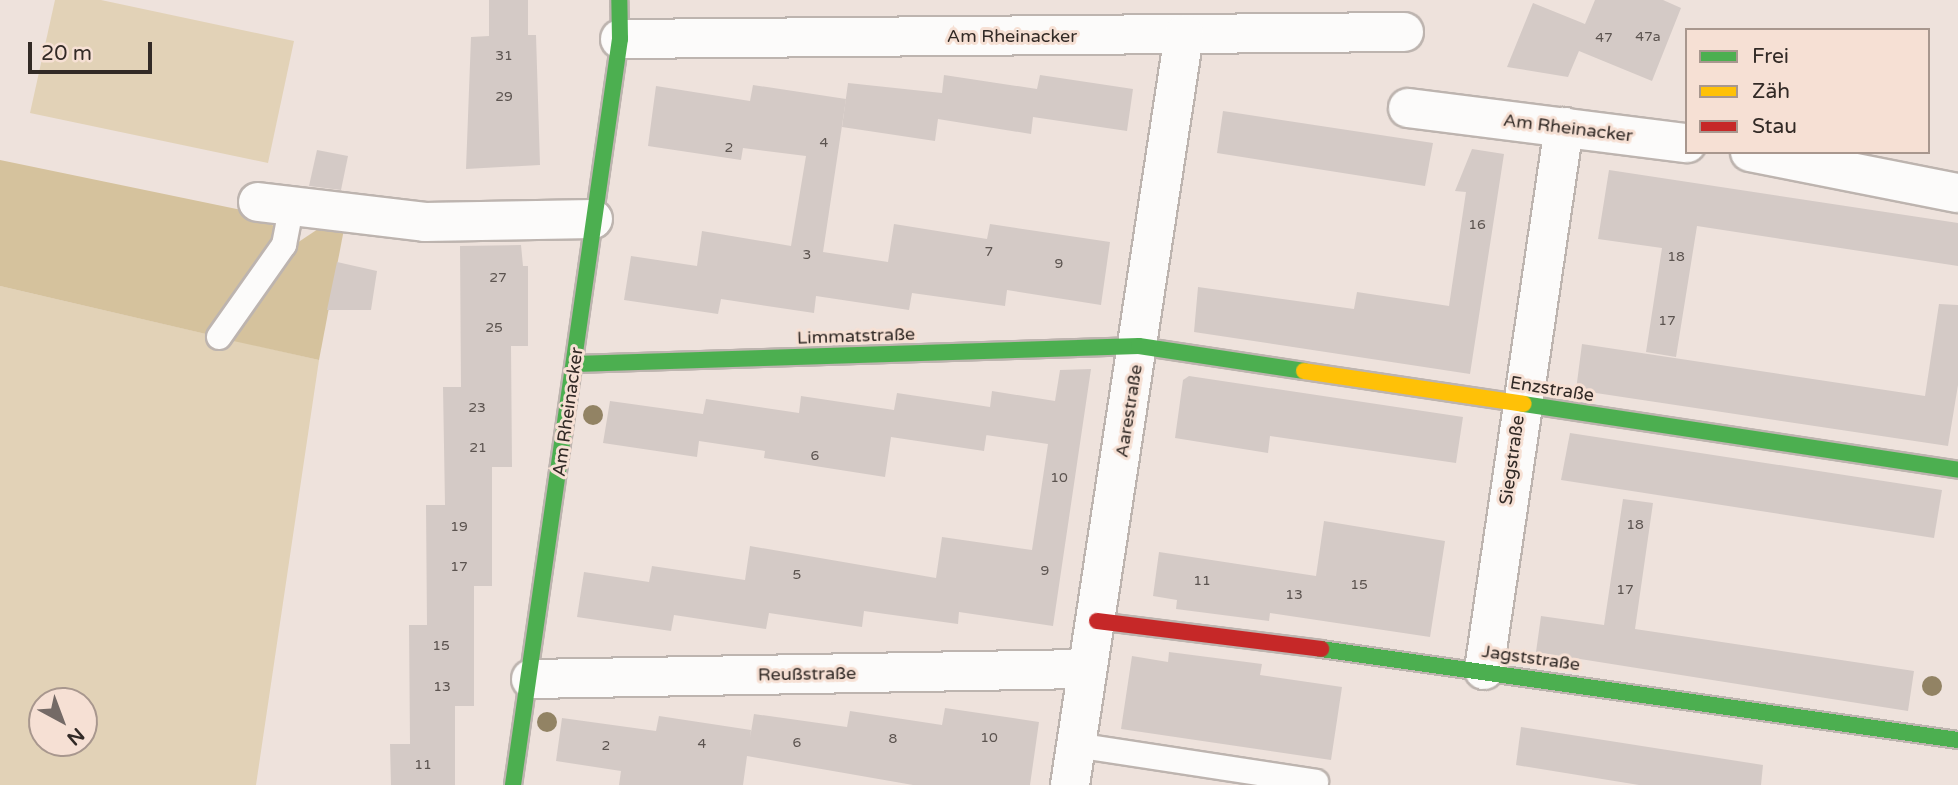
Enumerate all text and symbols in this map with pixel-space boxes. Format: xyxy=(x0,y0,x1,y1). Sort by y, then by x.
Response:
street label: Am Rheinacker xyxy=(947,25,1077,47)
scale bar xyxy=(32,28,156,72)
legend xyxy=(1685,28,1930,154)
house number: 47a xyxy=(1635,29,1661,45)
house number: 47 xyxy=(1595,30,1613,46)
text: 20 m xyxy=(41,41,92,66)
text: Frei xyxy=(1752,44,1789,69)
house number: 31 xyxy=(495,48,513,64)
text: Zäh xyxy=(1752,79,1790,104)
house number: 29 xyxy=(495,89,513,105)
street label: Am Rheinacker xyxy=(1502,109,1634,147)
text: Stau xyxy=(1752,114,1797,139)
house number: 4 xyxy=(820,135,828,151)
house number: 2 xyxy=(725,140,733,156)
house number: 16 xyxy=(1468,217,1486,233)
house number: 7 xyxy=(985,244,993,260)
house number: 3 xyxy=(803,247,811,263)
house number: 18 xyxy=(1667,249,1685,265)
house number: 9 xyxy=(1055,256,1063,272)
house number: 27 xyxy=(489,270,507,286)
house number: 17 xyxy=(1658,313,1676,329)
house number: 25 xyxy=(485,320,503,336)
street label: Limmatstraße xyxy=(797,323,915,349)
street label: Am Rheinacker xyxy=(548,346,588,478)
street label: Aarestraße xyxy=(1111,363,1147,459)
street label: Enzstraße xyxy=(1508,372,1596,406)
house number: 23 xyxy=(468,400,486,416)
street label: Siegstraße xyxy=(1495,414,1529,506)
house number: 21 xyxy=(469,440,487,456)
house number: 6 xyxy=(811,448,819,464)
house number: 10 xyxy=(1050,470,1068,486)
house number: 18 xyxy=(1626,517,1644,533)
house number: 19 xyxy=(450,519,468,535)
house number: 17 xyxy=(450,559,468,575)
house number: 9 xyxy=(1041,563,1049,579)
house number: 5 xyxy=(793,567,801,583)
house number: 11 xyxy=(1193,573,1211,589)
house number: 15 xyxy=(1350,577,1368,593)
house number: 17 xyxy=(1616,582,1634,598)
house number: 13 xyxy=(1285,587,1303,603)
house number: 15 xyxy=(432,638,450,654)
street label: Jagststraße xyxy=(1481,640,1581,676)
street label: Reußstraße xyxy=(758,662,856,686)
house number: 13 xyxy=(433,679,451,695)
north arrow xyxy=(28,687,98,757)
text: N xyxy=(62,723,88,750)
house number: 10 xyxy=(980,730,998,746)
house number: 8 xyxy=(889,731,897,747)
house number: 6 xyxy=(793,735,801,751)
house number: 4 xyxy=(698,736,706,752)
house number: 2 xyxy=(602,738,610,754)
house number: 11 xyxy=(414,757,432,773)

